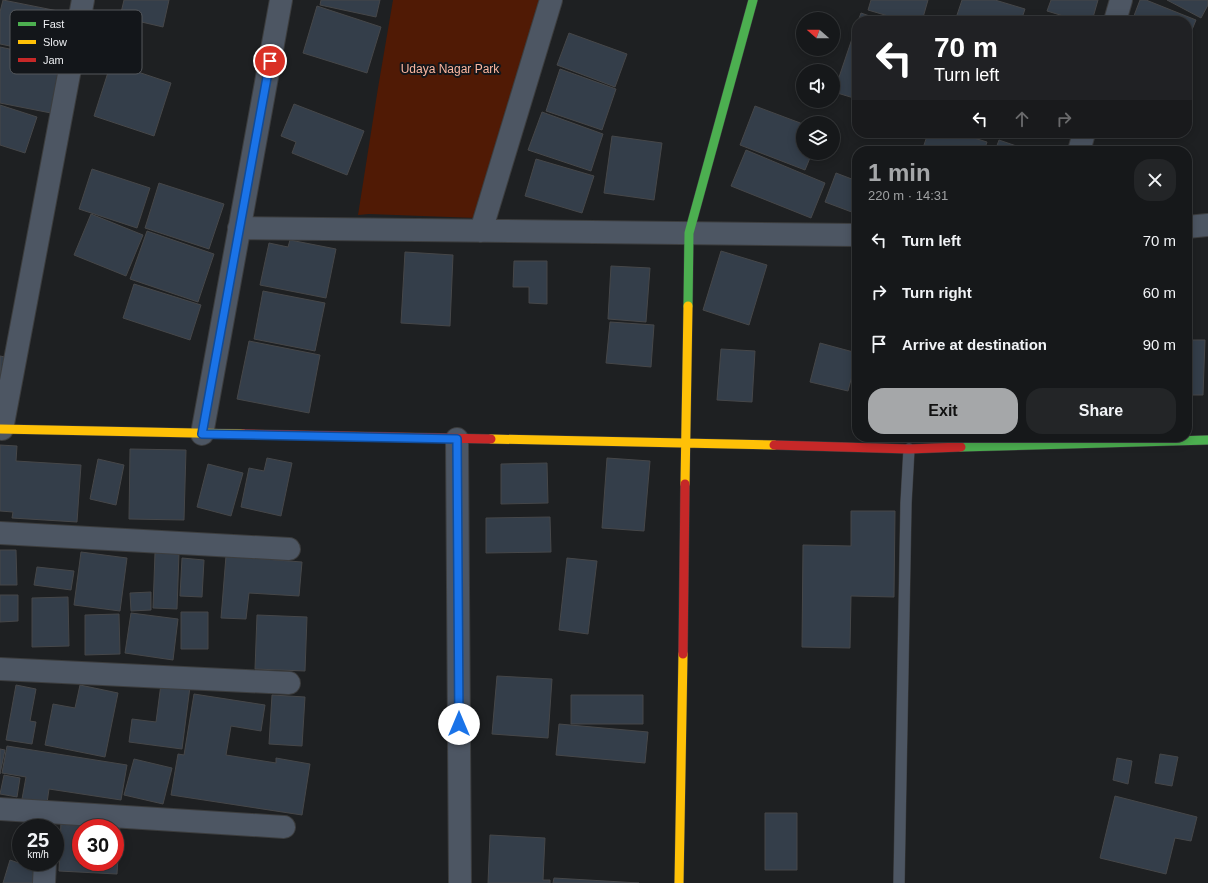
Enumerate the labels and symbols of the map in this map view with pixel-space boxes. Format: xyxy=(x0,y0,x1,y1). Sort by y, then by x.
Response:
legend xyxy=(10,10,142,74)
north arrow xyxy=(796,12,840,56)
text: Fast xyxy=(43,18,64,30)
text: Slow xyxy=(43,36,67,48)
pin xyxy=(253,44,287,78)
text: Jam xyxy=(43,54,64,66)
park label: Udaya Nagar Park xyxy=(401,62,500,76)
position arrow xyxy=(438,703,480,745)
speed limit sign: 30 xyxy=(72,819,124,871)

